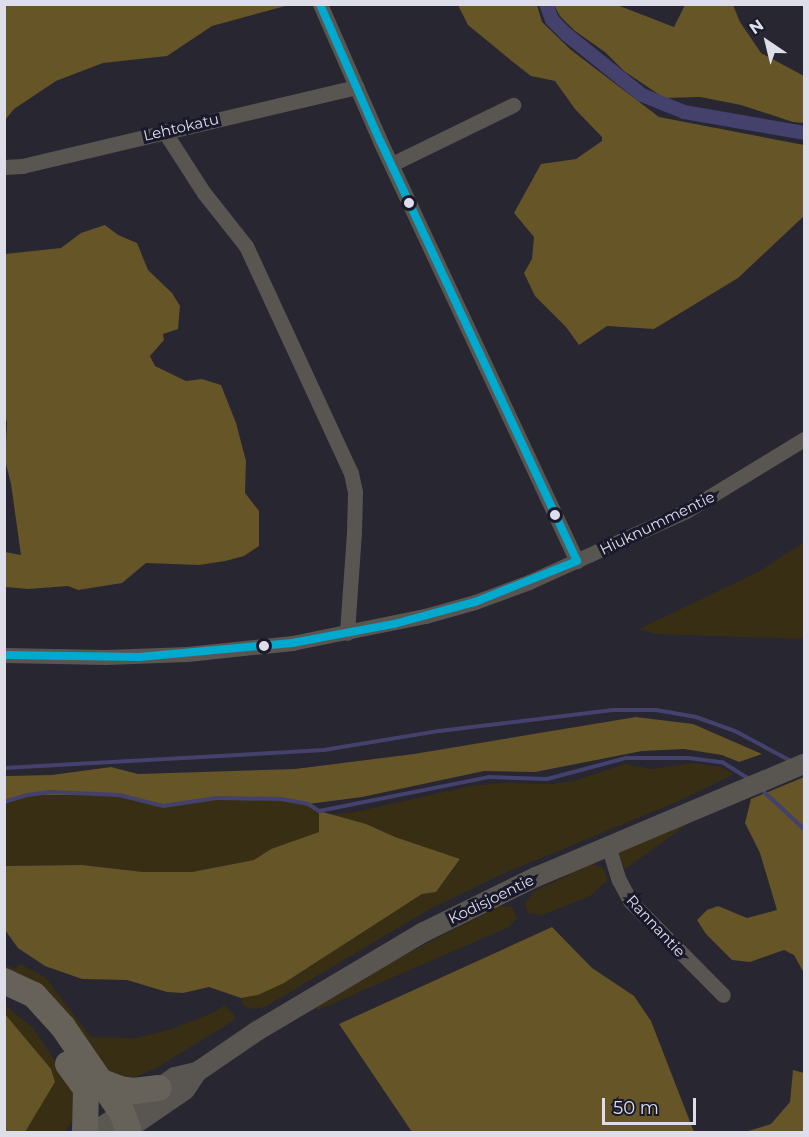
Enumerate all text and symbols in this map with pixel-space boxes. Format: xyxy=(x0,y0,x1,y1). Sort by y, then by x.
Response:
north arrow xyxy=(737,12,797,72)
text: N xyxy=(746,15,767,38)
street label: Lehtokatu xyxy=(141,110,221,144)
unlabelled marker xyxy=(403,197,415,209)
street label: Hiuknummentie xyxy=(597,487,717,559)
unlabelled marker xyxy=(549,509,561,521)
unlabelled marker xyxy=(258,640,270,652)
street label: Kodisjoentie xyxy=(445,870,537,928)
street label: Rannantie xyxy=(623,891,689,961)
scale bar xyxy=(605,1086,700,1124)
text: 50 m xyxy=(613,1097,659,1119)

